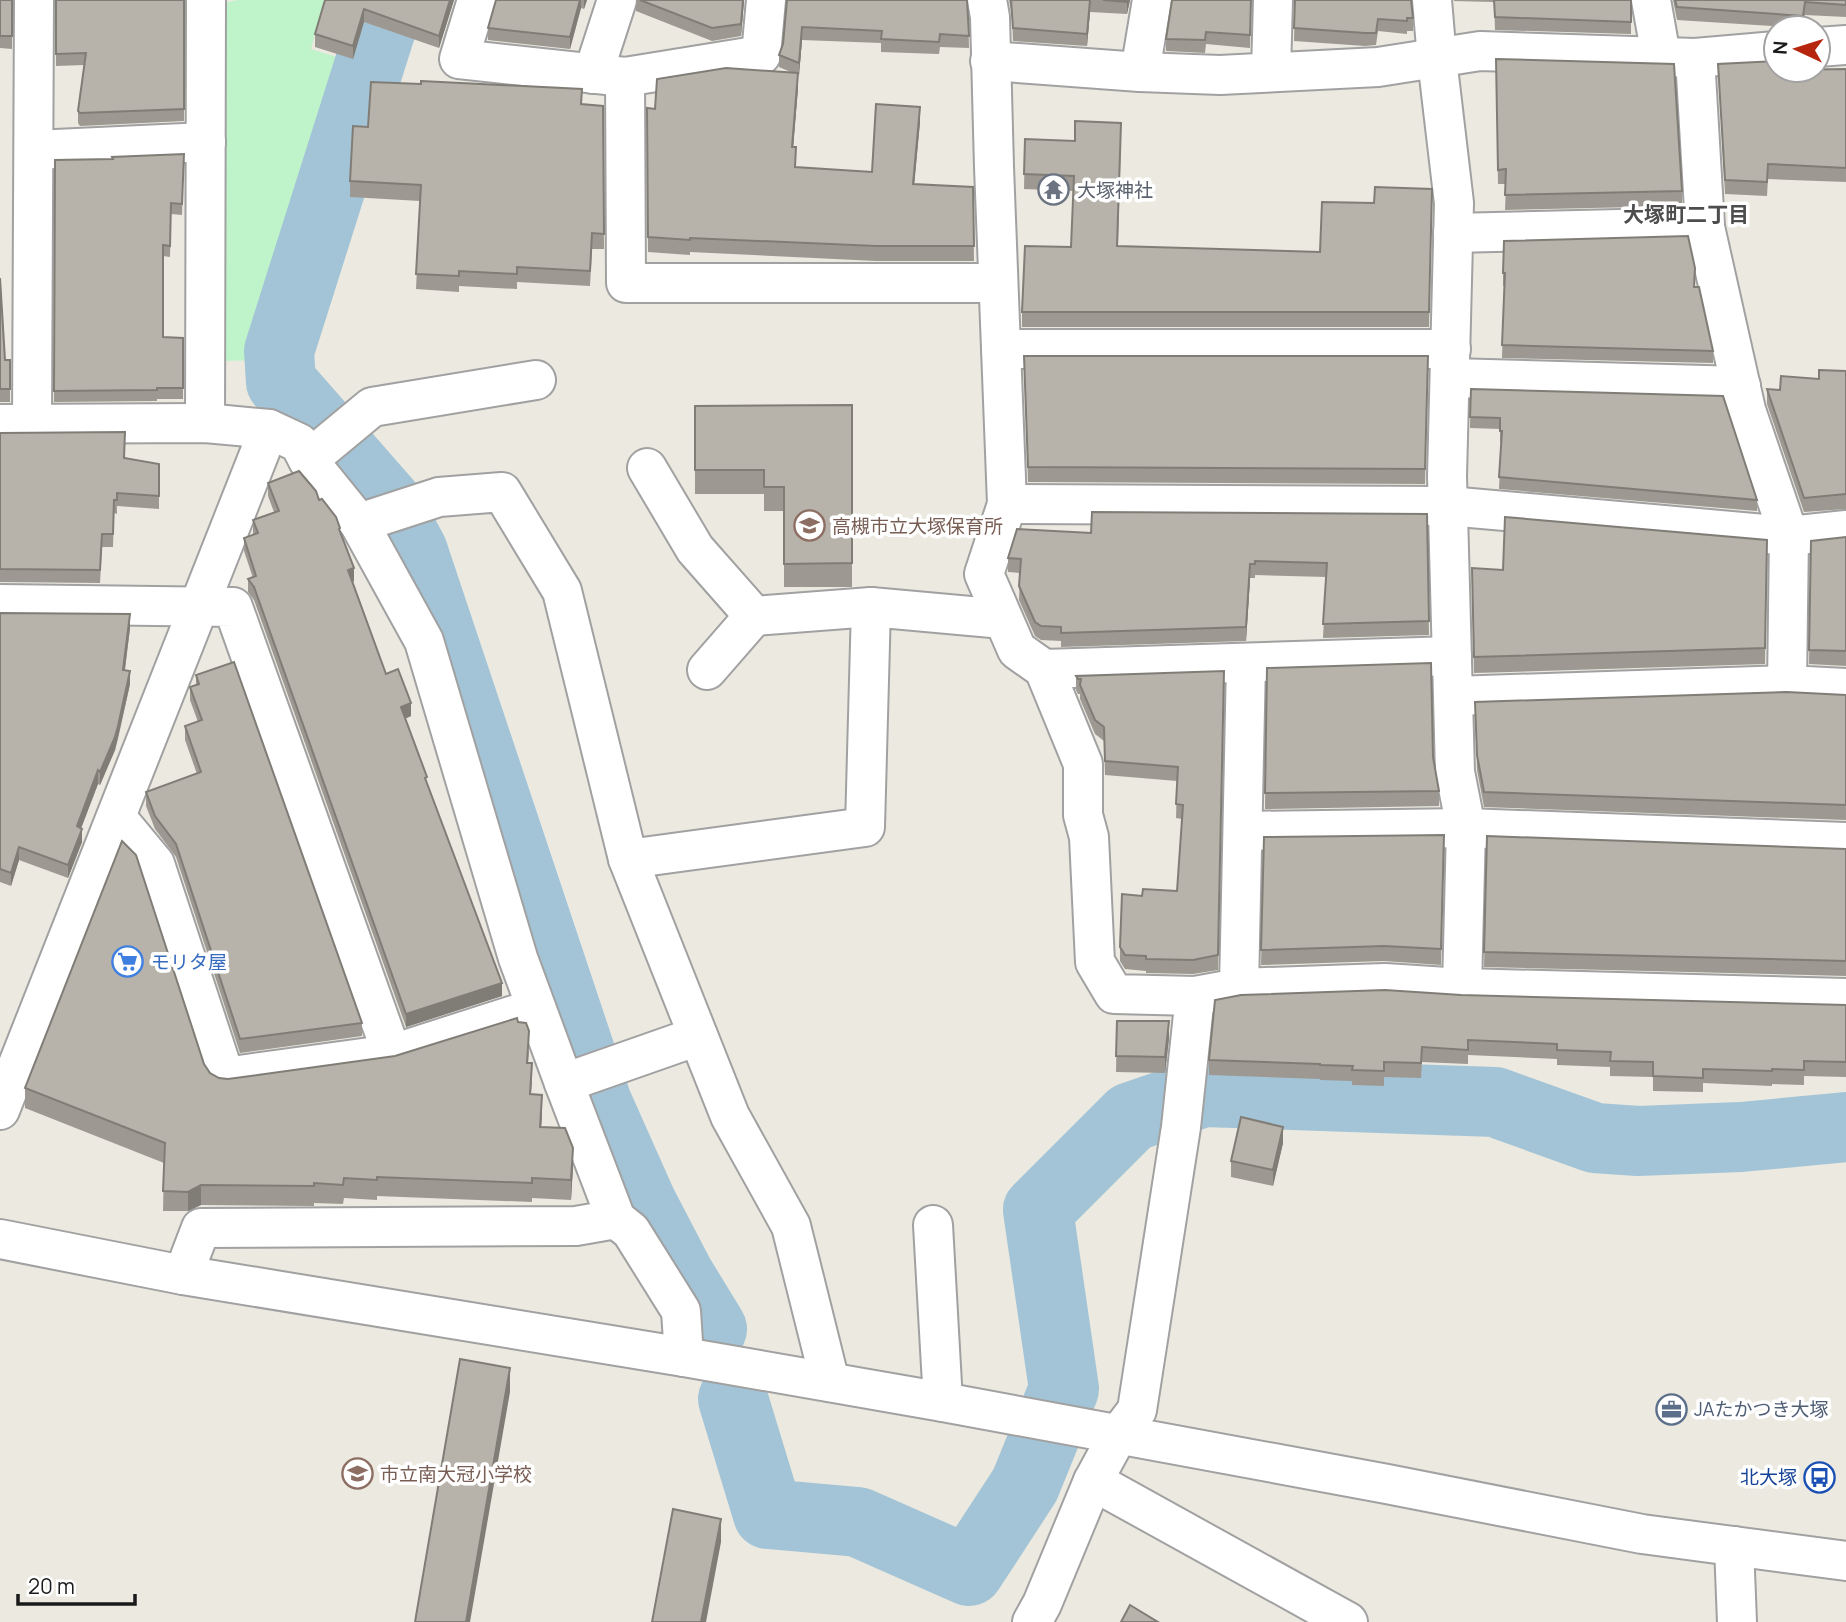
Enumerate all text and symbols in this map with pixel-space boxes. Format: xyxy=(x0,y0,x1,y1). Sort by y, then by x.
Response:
north arrow xyxy=(1762,14,1832,84)
text: N xyxy=(1767,40,1793,56)
temple icon: 大塚神社 xyxy=(1037,173,1071,207)
place label: 大塚神社 xyxy=(1077,177,1153,203)
district label: 大塚町二丁目 xyxy=(1623,200,1749,228)
school or university icon: 高槻市立大塚保育所 xyxy=(792,509,826,543)
place label: 高槻市立大塚保育所 xyxy=(832,513,1003,539)
supermarket icon: モリタ屋 xyxy=(111,945,145,979)
place label: モリタ屋 xyxy=(151,949,227,975)
office icon: JAたかつき大塚 xyxy=(1654,1392,1688,1426)
place label: JAたかつき大塚 xyxy=(1694,1396,1828,1422)
school or university icon: 市立南大冠小学校 xyxy=(340,1457,374,1491)
bus stop icon: 北大塚 xyxy=(1803,1460,1837,1494)
place label: 市立南大冠小学校 xyxy=(380,1461,532,1487)
place label: 北大塚 xyxy=(1740,1464,1797,1490)
scale bar xyxy=(18,1562,135,1606)
text: 20 m xyxy=(28,1572,75,1600)

